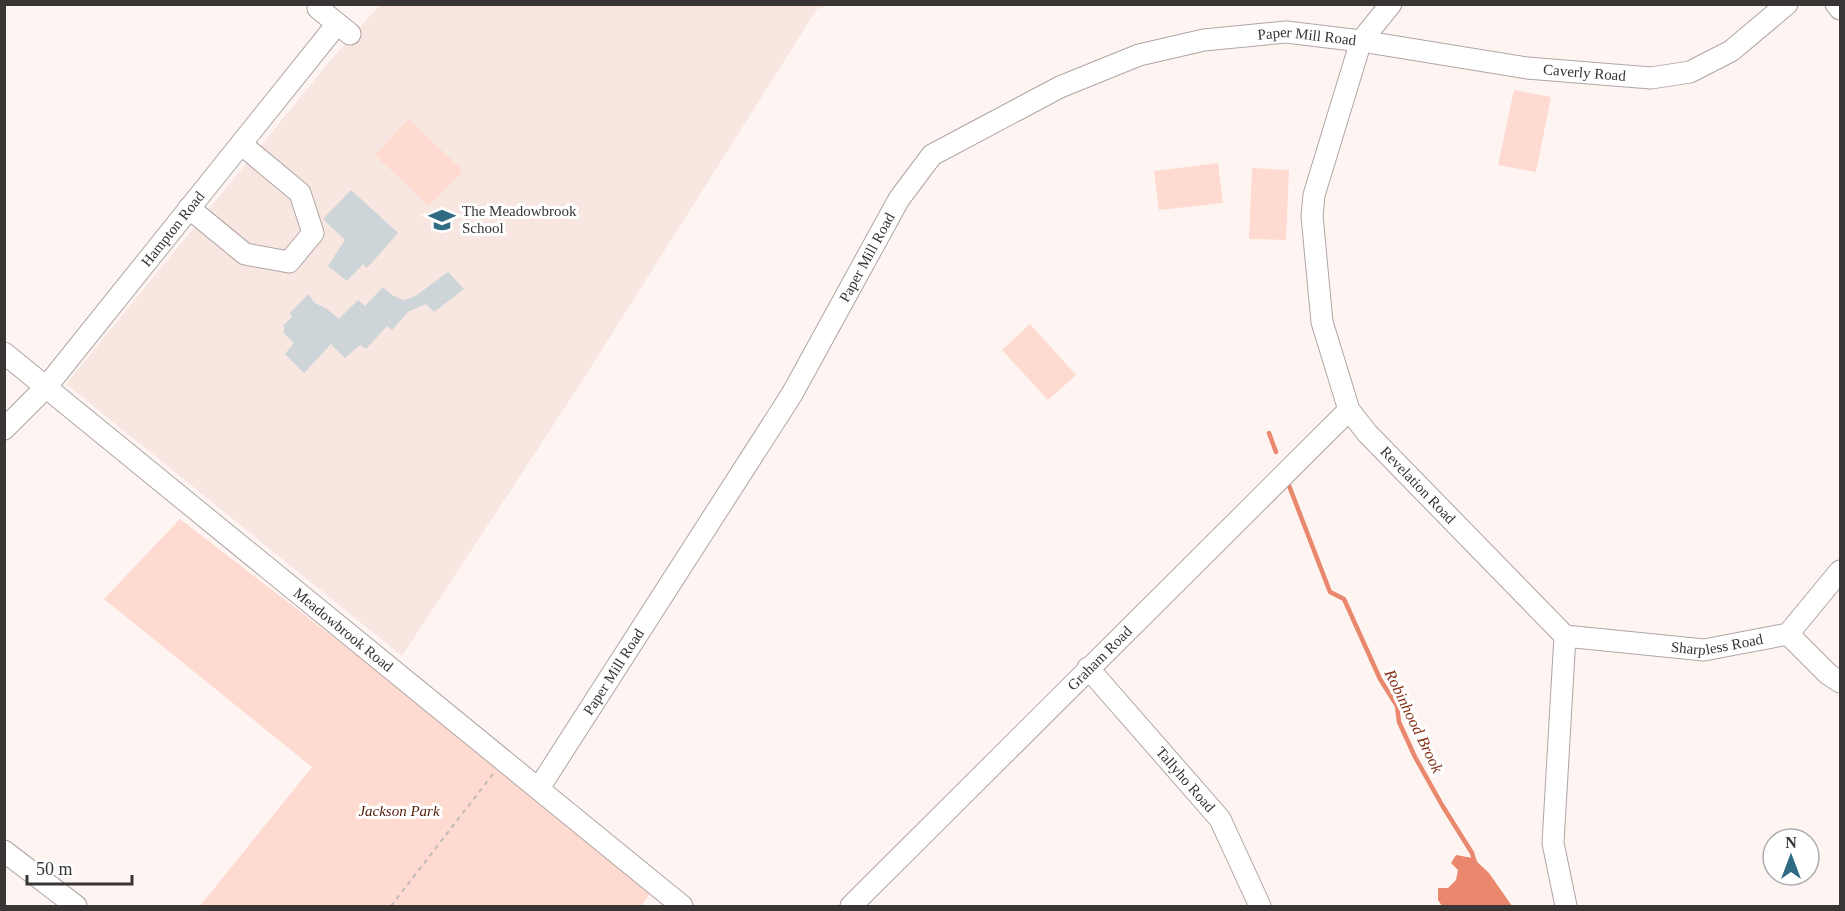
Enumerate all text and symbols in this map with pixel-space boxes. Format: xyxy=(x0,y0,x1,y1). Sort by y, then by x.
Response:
street label: Paper Mill Road xyxy=(1257,24,1358,48)
street label: Caverly Road xyxy=(1543,61,1627,84)
street label: Hampton Road xyxy=(138,188,208,270)
place label: The Meadowbrook School xyxy=(462,203,577,236)
school or university icon: The Meadowbrook School xyxy=(427,205,457,235)
street label: Paper Mill Road xyxy=(836,210,898,305)
street label: Revelation Road xyxy=(1377,443,1459,527)
street label: Meadowbrook Road xyxy=(291,585,397,675)
street label: Graham Road xyxy=(1064,623,1135,694)
street label: Paper Mill Road xyxy=(580,625,647,718)
street label: Sharpless Road xyxy=(1670,631,1765,658)
water label: Robinhood Brook xyxy=(1381,666,1447,776)
street label: Tallyho Road xyxy=(1153,744,1218,816)
park label: Jackson Park xyxy=(358,803,440,819)
north arrow xyxy=(1761,827,1821,887)
text: N xyxy=(1785,834,1797,851)
scale bar xyxy=(27,848,132,886)
text: 50 m xyxy=(36,859,73,879)

